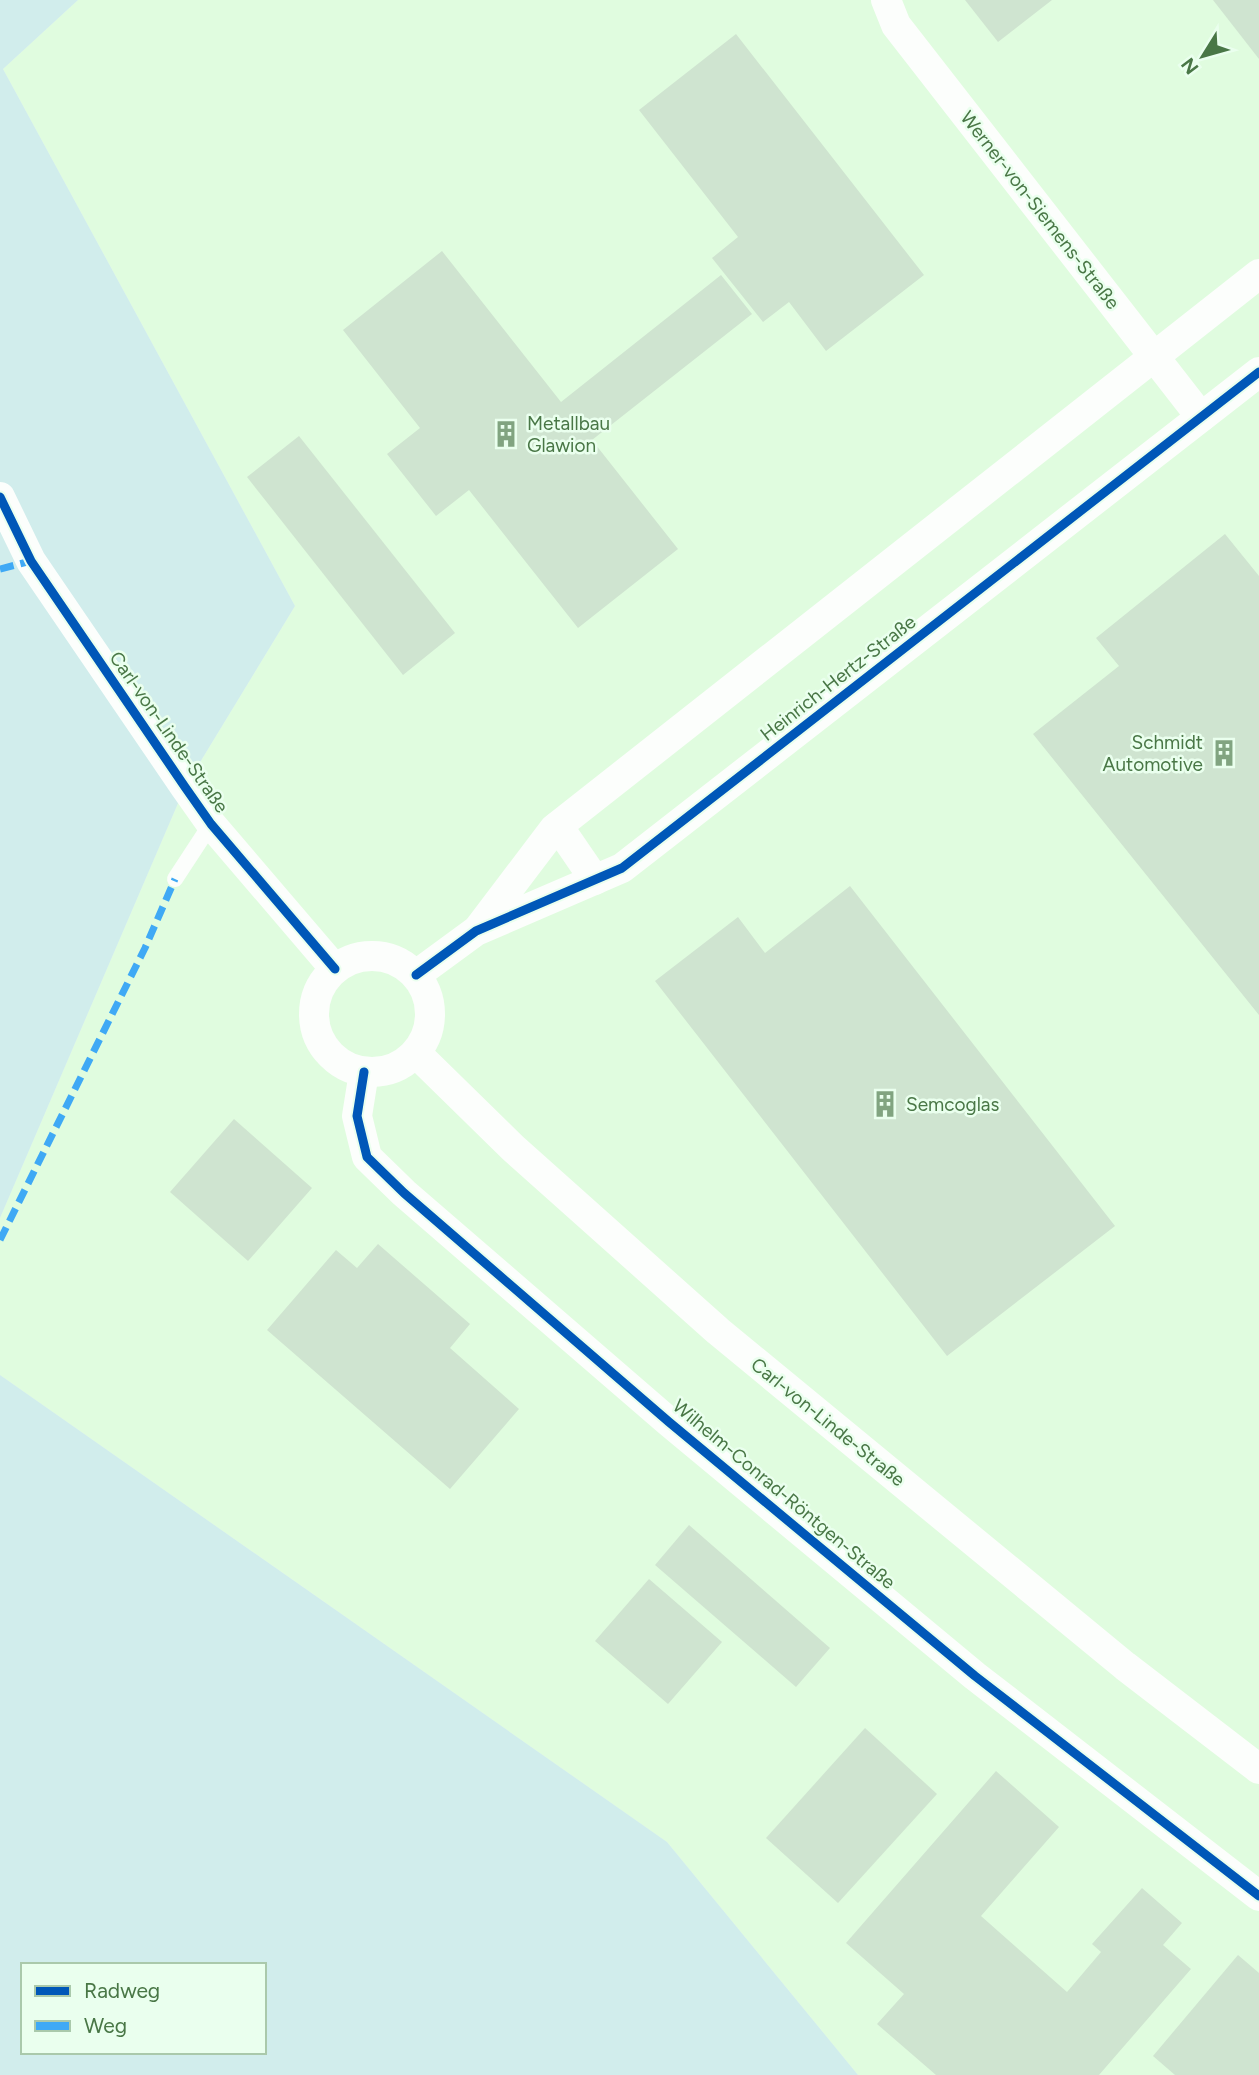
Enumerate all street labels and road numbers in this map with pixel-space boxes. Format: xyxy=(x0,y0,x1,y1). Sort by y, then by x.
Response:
street label: Werner-von-Siemens-Straße xyxy=(955,106,1125,314)
street label: Heinrich-Hertz-Straße xyxy=(756,610,920,746)
street label: Carl-von-Linde-Straße xyxy=(105,647,233,817)
street label: Carl-von-Linde-Straße xyxy=(746,1353,910,1491)
street label: Wilhelm-Conrad-Röntgen-Straße xyxy=(668,1394,900,1594)

